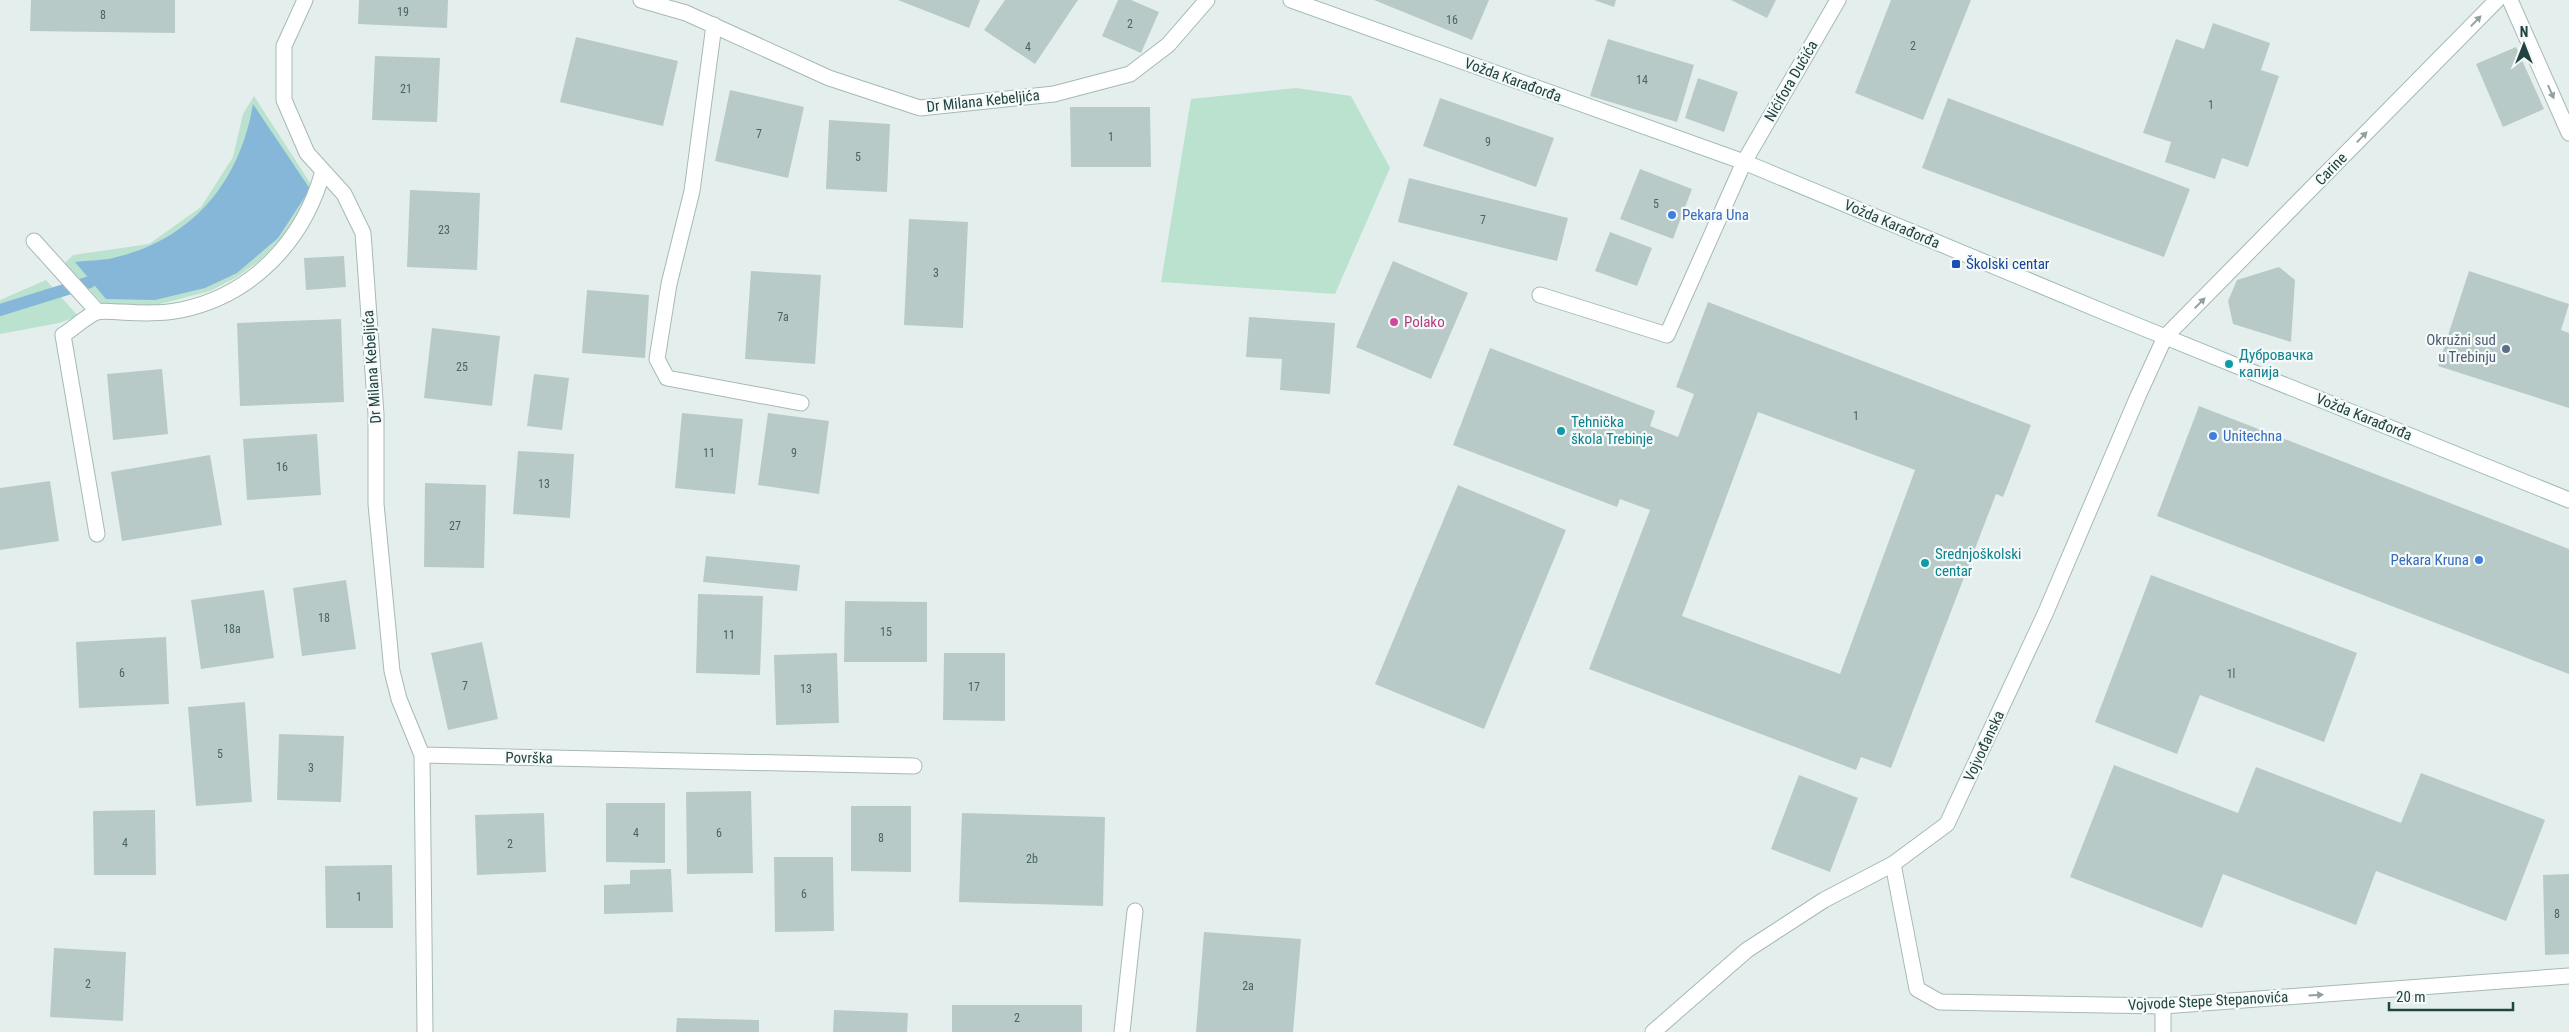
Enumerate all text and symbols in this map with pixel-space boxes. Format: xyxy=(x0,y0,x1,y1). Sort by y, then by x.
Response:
house number: 19 xyxy=(397,5,409,19)
house number: 8 xyxy=(100,8,106,22)
house number: 16 xyxy=(1446,13,1458,27)
one-way arrow xyxy=(2470,15,2482,27)
house number: 2 xyxy=(1127,17,1133,31)
north arrow xyxy=(2499,20,2549,70)
text: N xyxy=(2520,24,2528,40)
street label: Nićifora Dučića xyxy=(1761,37,1821,125)
house number: 2 xyxy=(1910,39,1916,53)
house number: 4 xyxy=(1025,40,1031,54)
street label: Vožda Karađorđa xyxy=(1462,54,1564,106)
house number: 14 xyxy=(1636,73,1648,87)
house number: 21 xyxy=(400,82,412,96)
one-way arrow xyxy=(2547,85,2555,99)
street label: Dr Milana Kebeljića xyxy=(926,86,1040,116)
house number: 1 xyxy=(2208,98,2214,112)
house number: 7 xyxy=(756,127,762,141)
house number: 1 xyxy=(1108,130,1114,144)
one-way arrow xyxy=(2356,131,2368,143)
house number: 9 xyxy=(1485,135,1491,149)
street label: Carine xyxy=(2311,149,2351,189)
house number: 5 xyxy=(855,150,861,164)
street label: Vožda Karađorđa xyxy=(1842,196,1942,252)
house number: 5 xyxy=(1653,197,1659,211)
place label: Pekara Una xyxy=(1682,206,1749,224)
marker: Pekara Una xyxy=(1666,209,1678,221)
house number: 7 xyxy=(1480,213,1486,227)
house number: 23 xyxy=(438,223,450,237)
place label: Školski centar xyxy=(1966,255,2050,273)
marker: Školski centar xyxy=(1950,258,1962,270)
house number: 3 xyxy=(933,266,939,280)
one-way arrow xyxy=(2193,297,2205,309)
street label: Dr Milana Kebeljića xyxy=(359,310,385,424)
house number: 7a xyxy=(777,310,789,324)
place label: Polako xyxy=(1404,313,1445,331)
marker: Polako xyxy=(1388,316,1400,328)
place label: Okružni sud u Trebinju xyxy=(2426,331,2496,366)
marker: Okružni sud u Trebinju xyxy=(2500,343,2512,355)
place label: Дубровачка капија xyxy=(2239,346,2314,381)
marker: Дубровачка капија xyxy=(2223,358,2235,370)
house number: 25 xyxy=(456,360,468,374)
street label: Vožda Karađorđa xyxy=(2313,390,2415,444)
house number: 1 xyxy=(1853,409,1859,423)
place label: Tehnička škola Trebinje xyxy=(1571,413,1653,448)
marker: Tehnička škola Trebinje xyxy=(1555,425,1567,437)
place label: Unitechna xyxy=(2223,427,2282,445)
marker: Unitechna xyxy=(2207,430,2219,442)
house number: 11 xyxy=(703,446,715,460)
house number: 9 xyxy=(791,446,797,460)
house number: 16 xyxy=(276,460,288,474)
house number: 13 xyxy=(538,477,550,491)
house number: 27 xyxy=(449,519,461,533)
place label: Srednjoškolski centar xyxy=(1935,545,2021,580)
place label: Pekara Kruna xyxy=(2390,551,2469,569)
marker: Pekara Kruna xyxy=(2473,554,2485,566)
marker: Srednjoškolski centar xyxy=(1919,557,1931,569)
house number: 18 xyxy=(318,611,330,625)
house number: 18a xyxy=(223,622,241,636)
house number: 15 xyxy=(880,625,892,639)
house number: 11 xyxy=(723,628,735,642)
house number: 6 xyxy=(119,666,125,680)
house number: 1l xyxy=(2227,667,2235,681)
house number: 7 xyxy=(462,679,468,693)
house number: 17 xyxy=(968,680,980,694)
house number: 13 xyxy=(800,682,812,696)
street label: Vojvođanska xyxy=(1960,708,2008,784)
house number: 5 xyxy=(217,747,223,761)
street label: Površka xyxy=(505,749,553,767)
house number: 3 xyxy=(308,761,314,775)
house number: 4 xyxy=(633,826,639,840)
house number: 6 xyxy=(716,826,722,840)
house number: 8 xyxy=(878,831,884,845)
house number: 4 xyxy=(122,836,128,850)
house number: 2 xyxy=(507,837,513,851)
house number: 2b xyxy=(1026,852,1038,866)
house number: 6 xyxy=(801,887,807,901)
house number: 1 xyxy=(356,890,362,904)
house number: 8 xyxy=(2554,907,2560,921)
house number: 2 xyxy=(85,977,91,991)
house number: 2a xyxy=(1242,979,1254,993)
scale bar xyxy=(2389,980,2513,1012)
street label: Vojvode Stepe Stepanovića xyxy=(2127,988,2289,1014)
text: 20 m xyxy=(2396,988,2426,1006)
one-way arrow xyxy=(2308,991,2324,999)
house number: 2 xyxy=(1014,1011,1020,1025)

